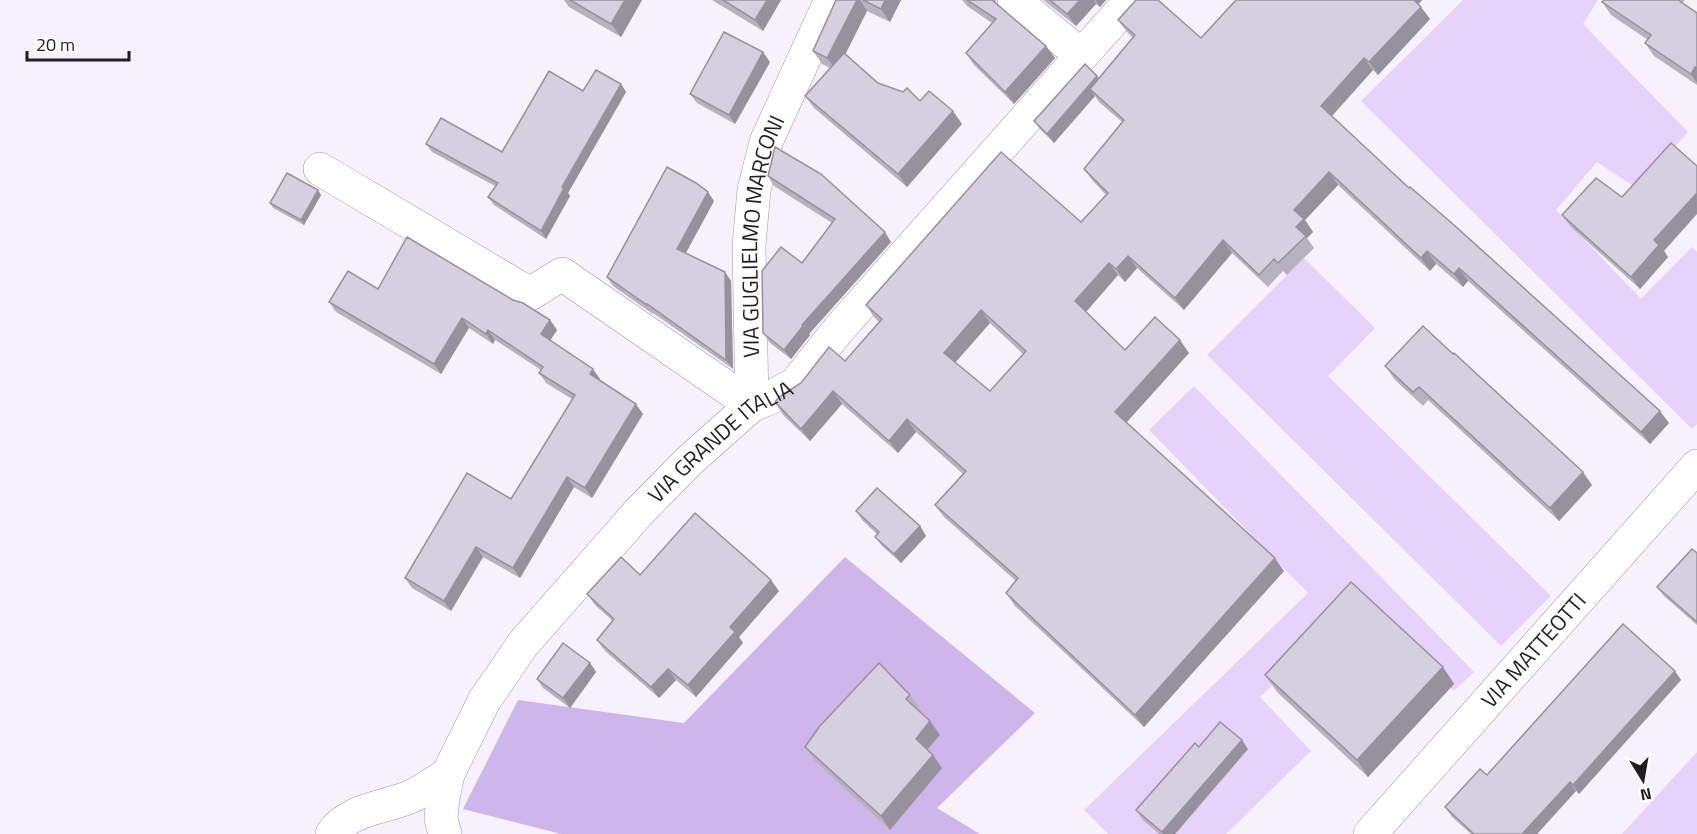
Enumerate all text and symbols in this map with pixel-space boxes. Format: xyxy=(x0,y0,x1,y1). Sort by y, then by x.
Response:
scale bar xyxy=(27,24,129,62)
text: 20 m xyxy=(36,31,75,58)
street label: VIA GUGLIELMO MARCONI xyxy=(732,109,793,358)
street label: VIA GRANDE ITALIA xyxy=(640,371,799,511)
street label: VIA MATTEOTTI xyxy=(1473,585,1594,715)
north arrow xyxy=(1613,750,1673,810)
text: N xyxy=(1638,782,1654,808)

